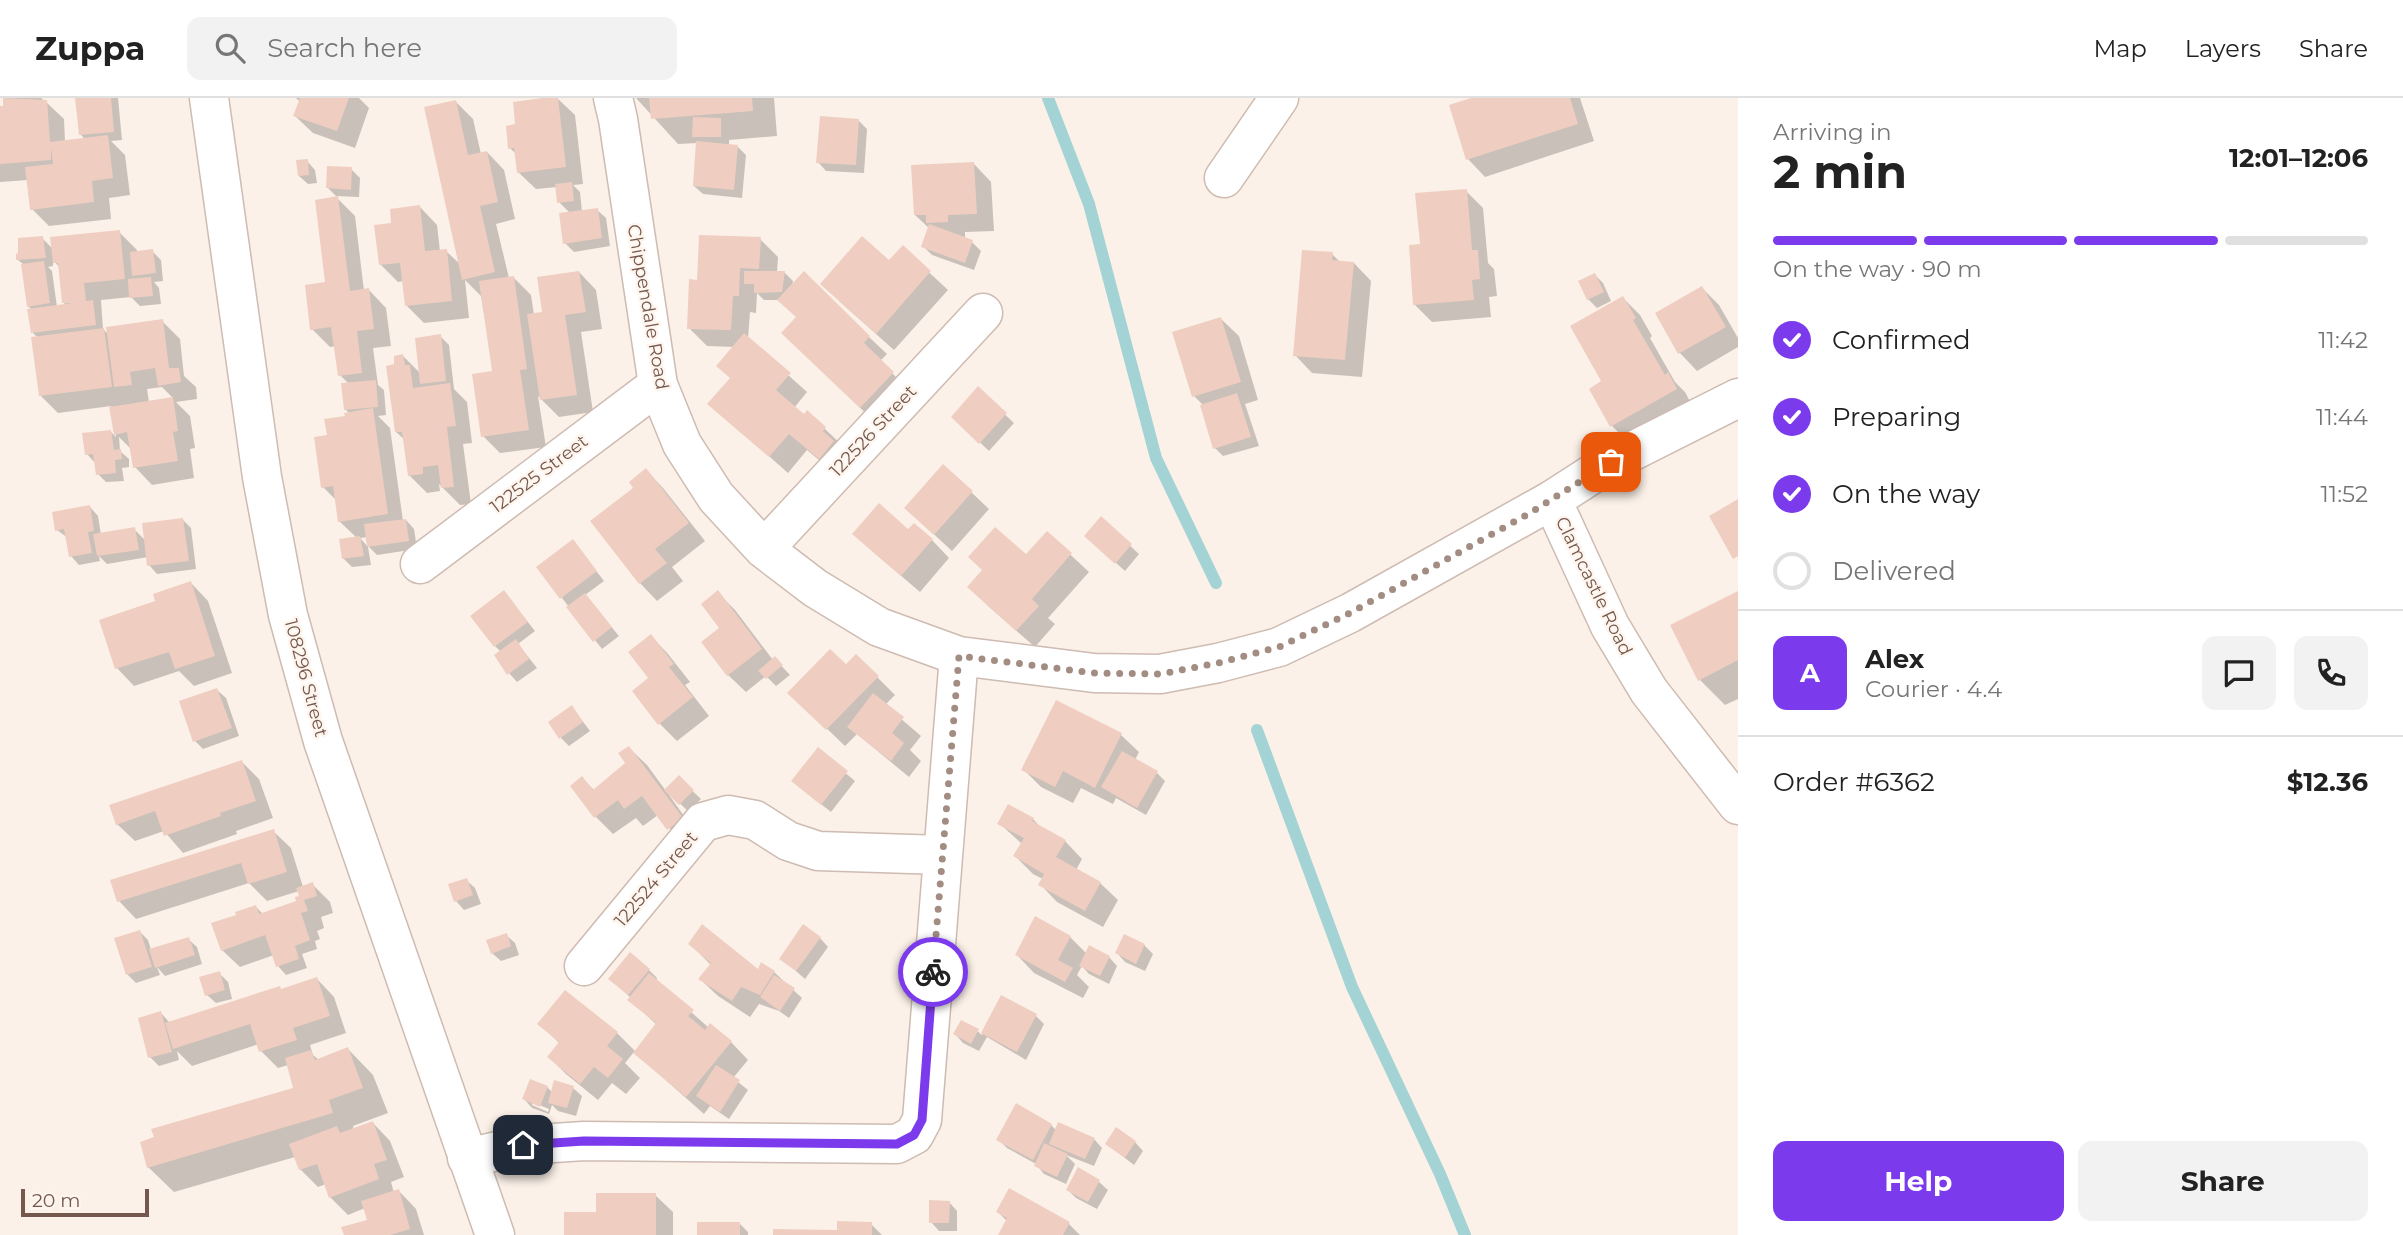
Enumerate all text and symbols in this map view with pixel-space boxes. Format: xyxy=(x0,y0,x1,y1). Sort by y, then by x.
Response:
search box xyxy=(187,17,677,80)
text: Zuppa xyxy=(35,28,145,68)
icon: search xyxy=(211,29,249,67)
text: Search here xyxy=(267,32,422,64)
text: Map xyxy=(2093,34,2147,63)
text: Layers xyxy=(2185,34,2261,63)
text: Share xyxy=(2299,34,2368,63)
text: Arriving in xyxy=(1773,118,1892,146)
text: 12:01–12:06 xyxy=(2229,142,2368,174)
text: 2 min xyxy=(1773,143,1907,200)
street label: Chippendale Road xyxy=(623,223,673,391)
text: On the way · 90 m xyxy=(1773,255,1982,283)
icon: check xyxy=(1773,321,1811,359)
text: Confirmed xyxy=(1832,324,1971,356)
text: 11:42 xyxy=(2318,326,2368,354)
street label: 122526 Street xyxy=(825,381,921,481)
icon: check xyxy=(1773,398,1811,436)
text: Preparing xyxy=(1832,401,1961,433)
text: 11:44 xyxy=(2316,403,2368,431)
street label: 122525 Street xyxy=(486,430,592,518)
pin xyxy=(1581,432,1641,492)
icon: bag xyxy=(1592,443,1630,481)
icon: check xyxy=(1773,475,1811,513)
text: On the way xyxy=(1832,478,1980,510)
text: 11:52 xyxy=(2321,480,2368,508)
street label: Clamcastle Road xyxy=(1551,513,1637,659)
text: Delivered xyxy=(1832,555,1956,587)
street label: 108296 Street xyxy=(280,617,332,739)
button: chat xyxy=(2202,636,2276,710)
button: phone xyxy=(2294,636,2368,710)
text: Alex xyxy=(1865,643,1924,675)
text: A xyxy=(1800,657,1820,689)
text: Courier · 4.4 xyxy=(1865,675,2002,703)
text: Order #6362 xyxy=(1773,766,1935,798)
text: $12.36 xyxy=(2287,766,2368,798)
street label: 122524 Street xyxy=(610,827,702,931)
courier xyxy=(898,937,968,1007)
icon: bike xyxy=(914,953,952,991)
pin xyxy=(493,1115,553,1175)
icon: home xyxy=(504,1126,542,1164)
button: Help xyxy=(1773,1141,2064,1221)
button: Share xyxy=(2078,1141,2368,1221)
scale bar xyxy=(21,1186,149,1218)
text: 20 m xyxy=(32,1189,80,1212)

